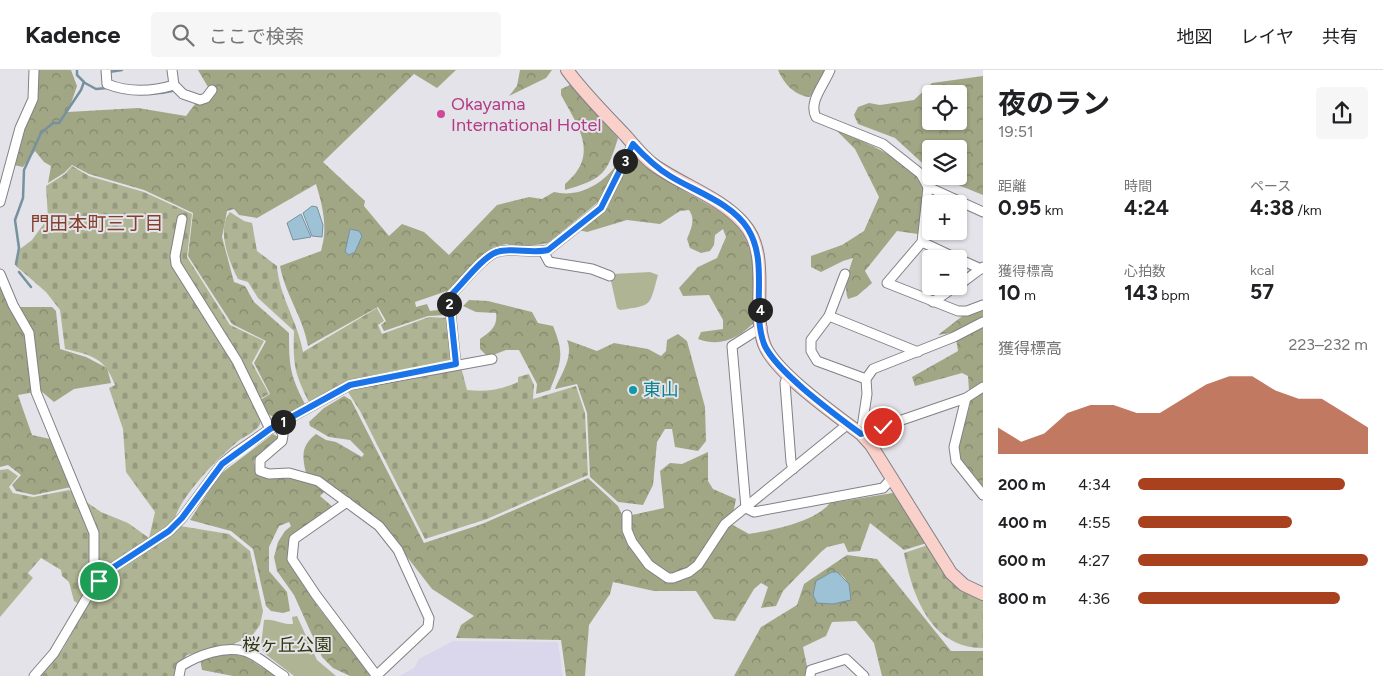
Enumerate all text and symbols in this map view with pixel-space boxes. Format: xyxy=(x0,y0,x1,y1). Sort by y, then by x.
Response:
search box xyxy=(151,12,501,57)
text: Kadence xyxy=(25,20,121,49)
icon: search xyxy=(169,21,197,49)
text: ここで検索 xyxy=(209,25,304,48)
text: 地図 xyxy=(1177,26,1213,48)
text: レイヤ xyxy=(1241,26,1294,48)
text: 共有 xyxy=(1322,26,1358,48)
map controls xyxy=(922,85,967,295)
button: locate xyxy=(922,85,967,130)
text: 夜のラン xyxy=(998,86,1110,120)
button: share xyxy=(1316,87,1368,139)
place label: Okayama International Hotel xyxy=(451,93,601,136)
marker: Okayama International Hotel xyxy=(435,108,447,120)
text: 19:51 xyxy=(998,122,1034,141)
button: layers xyxy=(922,140,967,185)
pin: 3 xyxy=(612,148,638,174)
text: 3 xyxy=(622,153,629,170)
text: 距離 xyxy=(998,178,1026,195)
text: 時間 xyxy=(1124,178,1152,195)
text: ペース xyxy=(1250,178,1291,195)
button: + xyxy=(922,195,967,240)
text: 0.95 xyxy=(998,195,1041,220)
text: 4:24 xyxy=(1124,195,1169,220)
text: 4:38 xyxy=(1250,195,1294,220)
text: km xyxy=(1041,202,1063,219)
text: /km xyxy=(1294,202,1322,219)
district label: 門田本町三丁目 xyxy=(30,212,164,235)
button: − xyxy=(922,250,967,295)
text: kcal xyxy=(1250,262,1274,279)
text: 獲得標高 xyxy=(998,263,1054,280)
text: 心拍数 xyxy=(1124,263,1166,280)
text: 57 xyxy=(1250,279,1274,304)
text: 10 xyxy=(998,280,1020,305)
text: 143 xyxy=(1124,280,1158,305)
text: m xyxy=(1020,287,1036,304)
text: bpm xyxy=(1158,287,1190,304)
pin: 2 xyxy=(436,292,462,316)
text: 2 xyxy=(445,296,454,313)
pin: 4 xyxy=(748,298,772,322)
text: 4 xyxy=(756,302,765,319)
text: 223–232 m xyxy=(1288,335,1368,354)
text: 獲得標高 xyxy=(998,339,1062,358)
place label: 東山 xyxy=(643,379,679,401)
marker: 東山 xyxy=(627,384,639,396)
pin xyxy=(862,406,904,448)
pin: 1 xyxy=(270,410,296,434)
icon: check xyxy=(869,413,897,441)
text: 1 xyxy=(281,414,286,431)
text: 200 m xyxy=(998,475,1046,494)
text: 4:34 xyxy=(1078,475,1111,494)
text: 400 m xyxy=(998,513,1047,532)
text: 4:55 xyxy=(1078,513,1110,532)
text: 600 m xyxy=(998,551,1046,570)
text: 4:27 xyxy=(1078,551,1110,570)
pin xyxy=(78,560,120,602)
icon: arrive xyxy=(85,567,113,595)
text: 800 m xyxy=(998,589,1046,608)
text: 4:36 xyxy=(1078,589,1110,608)
park label: 桜ヶ丘公園 xyxy=(242,634,332,656)

